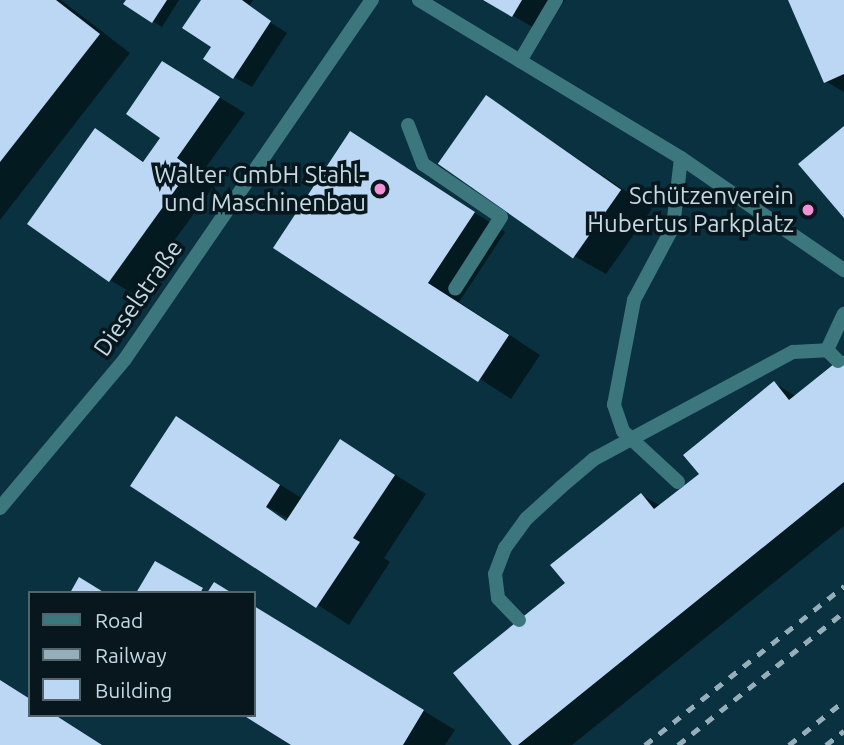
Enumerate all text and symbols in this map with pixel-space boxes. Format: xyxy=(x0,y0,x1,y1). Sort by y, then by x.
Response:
place label: Walter GmbH Stahl- und Maschinenbau xyxy=(154,161,366,217)
marker: Walter GmbH Stahl- und Maschinenbau xyxy=(372,181,388,197)
place label: Schützenverein Hubertus Parkplatz xyxy=(587,182,794,238)
marker: Schützenverein Hubertus Parkplatz xyxy=(800,202,816,218)
street label: Dieselstraße xyxy=(88,234,188,362)
legend xyxy=(28,591,256,717)
text: Road xyxy=(95,608,143,632)
text: Railway xyxy=(95,643,167,667)
text: Building xyxy=(95,678,172,702)

